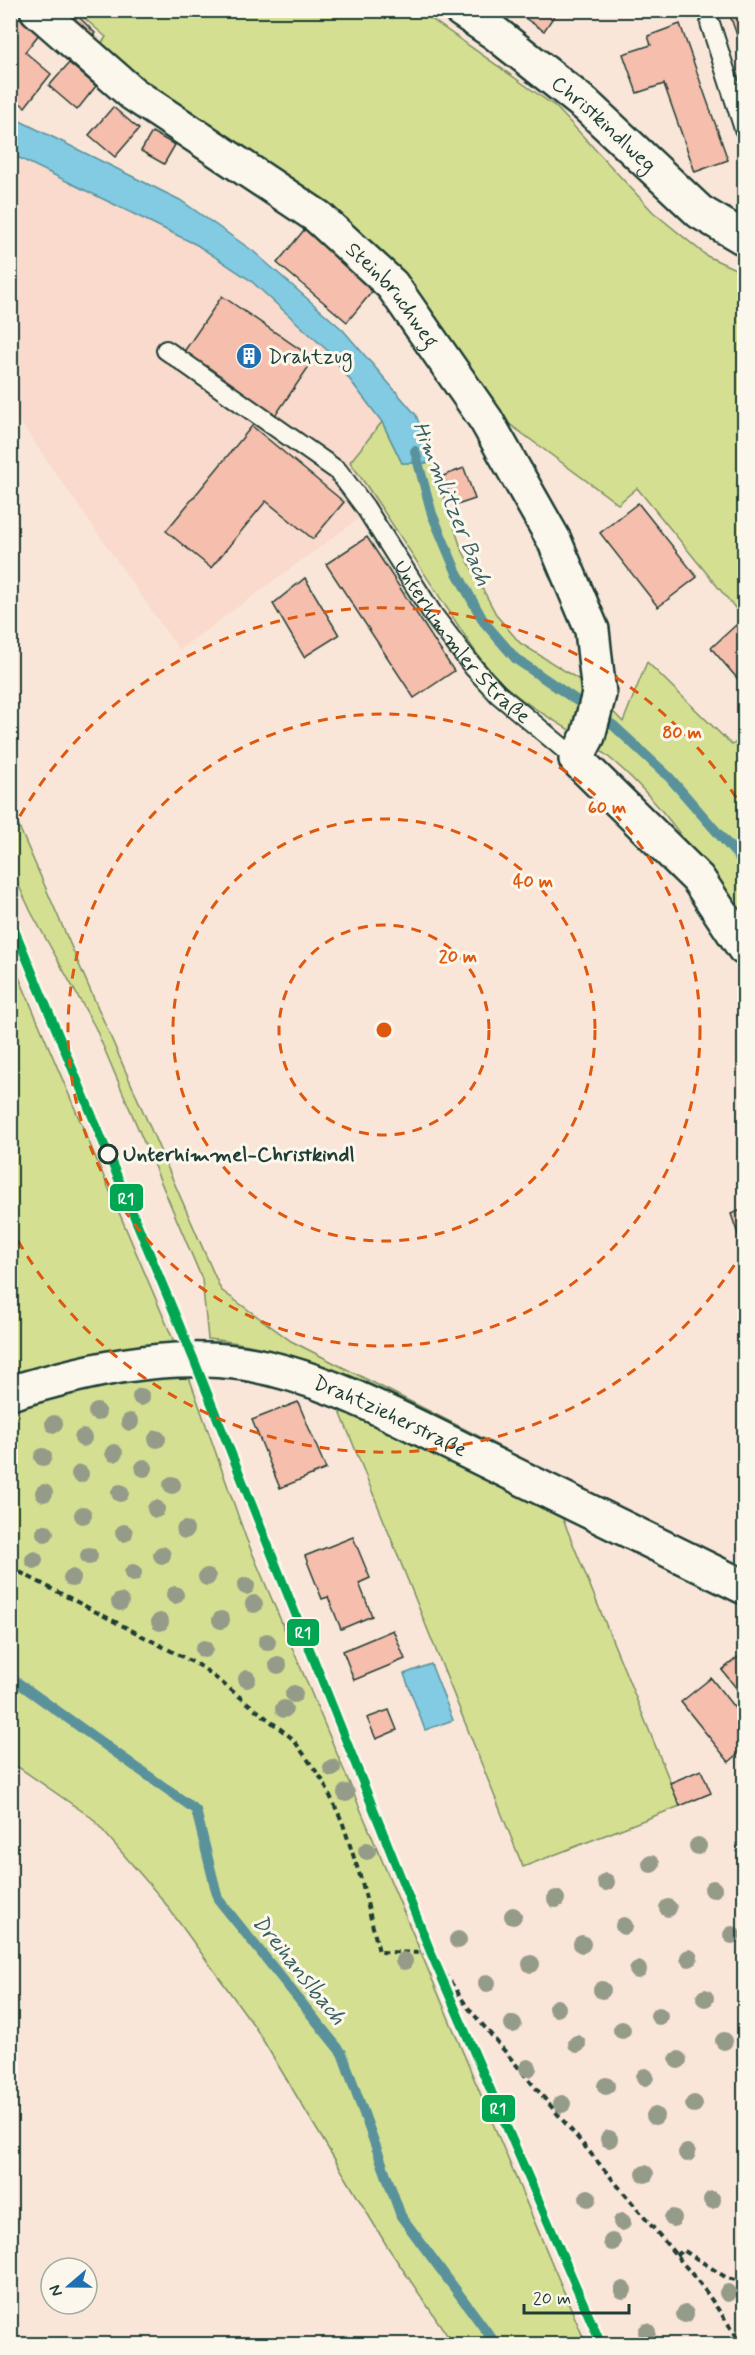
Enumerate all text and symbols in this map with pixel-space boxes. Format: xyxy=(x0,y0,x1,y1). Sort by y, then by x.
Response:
street label: Christkindlweg xyxy=(545,70,662,180)
street label: Steinbruchweg xyxy=(339,236,445,355)
building icon: Drahtzug xyxy=(234,341,264,371)
place label: Drahtzug xyxy=(268,343,353,372)
water label: Himmlitzer Bach xyxy=(405,418,497,590)
street label: Unterhimmler Straße xyxy=(387,555,536,730)
text: 80 m xyxy=(662,721,702,745)
text: 60 m xyxy=(588,796,626,820)
text: 40 m xyxy=(513,870,553,894)
text: 20 m xyxy=(439,945,477,969)
centre of rings xyxy=(374,1020,394,1040)
place label: Unterhimmel-Christkindl xyxy=(123,1141,355,1169)
marker: Unterhimmel-Christkindl xyxy=(98,1144,118,1164)
line badge: R1 xyxy=(109,1183,144,1212)
text: R1 xyxy=(118,1189,134,1210)
street label: Drahtzieherstraße xyxy=(310,1369,471,1464)
line badge: R1 xyxy=(286,1618,320,1647)
text: R1 xyxy=(295,1623,311,1644)
water label: Dreihanslbach xyxy=(246,1910,352,2031)
line badge: R1 xyxy=(481,2094,516,2123)
text: R1 xyxy=(490,2099,506,2120)
north arrow xyxy=(39,2256,99,2316)
scale bar xyxy=(524,2277,629,2315)
text: N xyxy=(45,2282,68,2299)
text: 20 m xyxy=(533,2287,571,2311)

